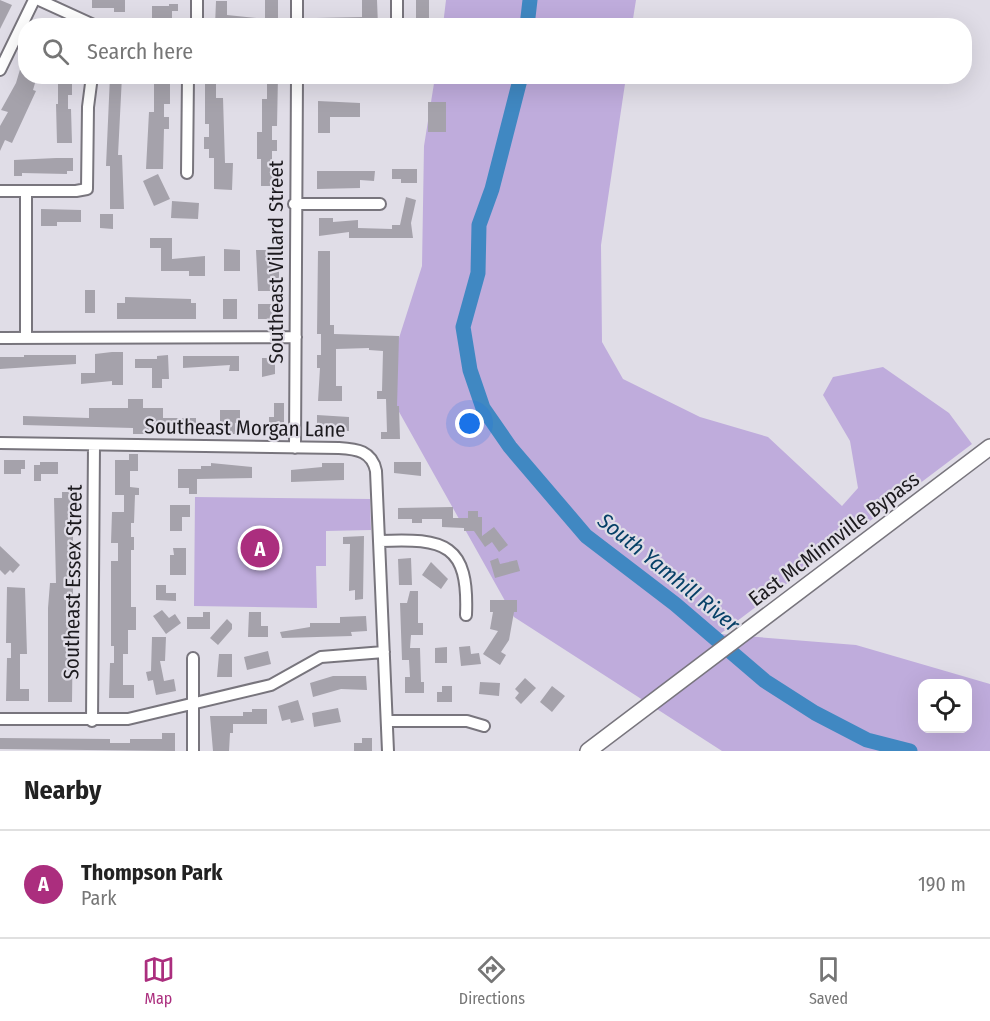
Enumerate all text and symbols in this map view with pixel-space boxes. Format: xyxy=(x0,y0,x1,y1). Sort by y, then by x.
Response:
search box xyxy=(18,18,972,84)
icon: search xyxy=(39,35,72,68)
text: Search here xyxy=(87,38,193,65)
street label: Southeast Villard Street xyxy=(263,160,289,364)
your location xyxy=(455,409,484,438)
street label: Southeast Morgan Lane xyxy=(144,413,346,443)
street label: East McMinnville Bypass xyxy=(743,466,925,612)
street label: Southeast Essex Street xyxy=(58,484,88,680)
water label: South Yamhill River xyxy=(592,507,746,639)
pin: A xyxy=(240,526,280,570)
map controls xyxy=(918,679,972,733)
button: locate xyxy=(918,679,972,733)
text: Nearby xyxy=(24,775,101,806)
text: Thompson Park xyxy=(81,859,222,886)
text: A xyxy=(38,872,49,896)
text: 190 m xyxy=(918,872,966,896)
text: Park xyxy=(81,886,117,910)
tab: Map xyxy=(142,953,175,1008)
tab: Directions xyxy=(459,953,525,1008)
tab: Saved xyxy=(809,953,848,1008)

